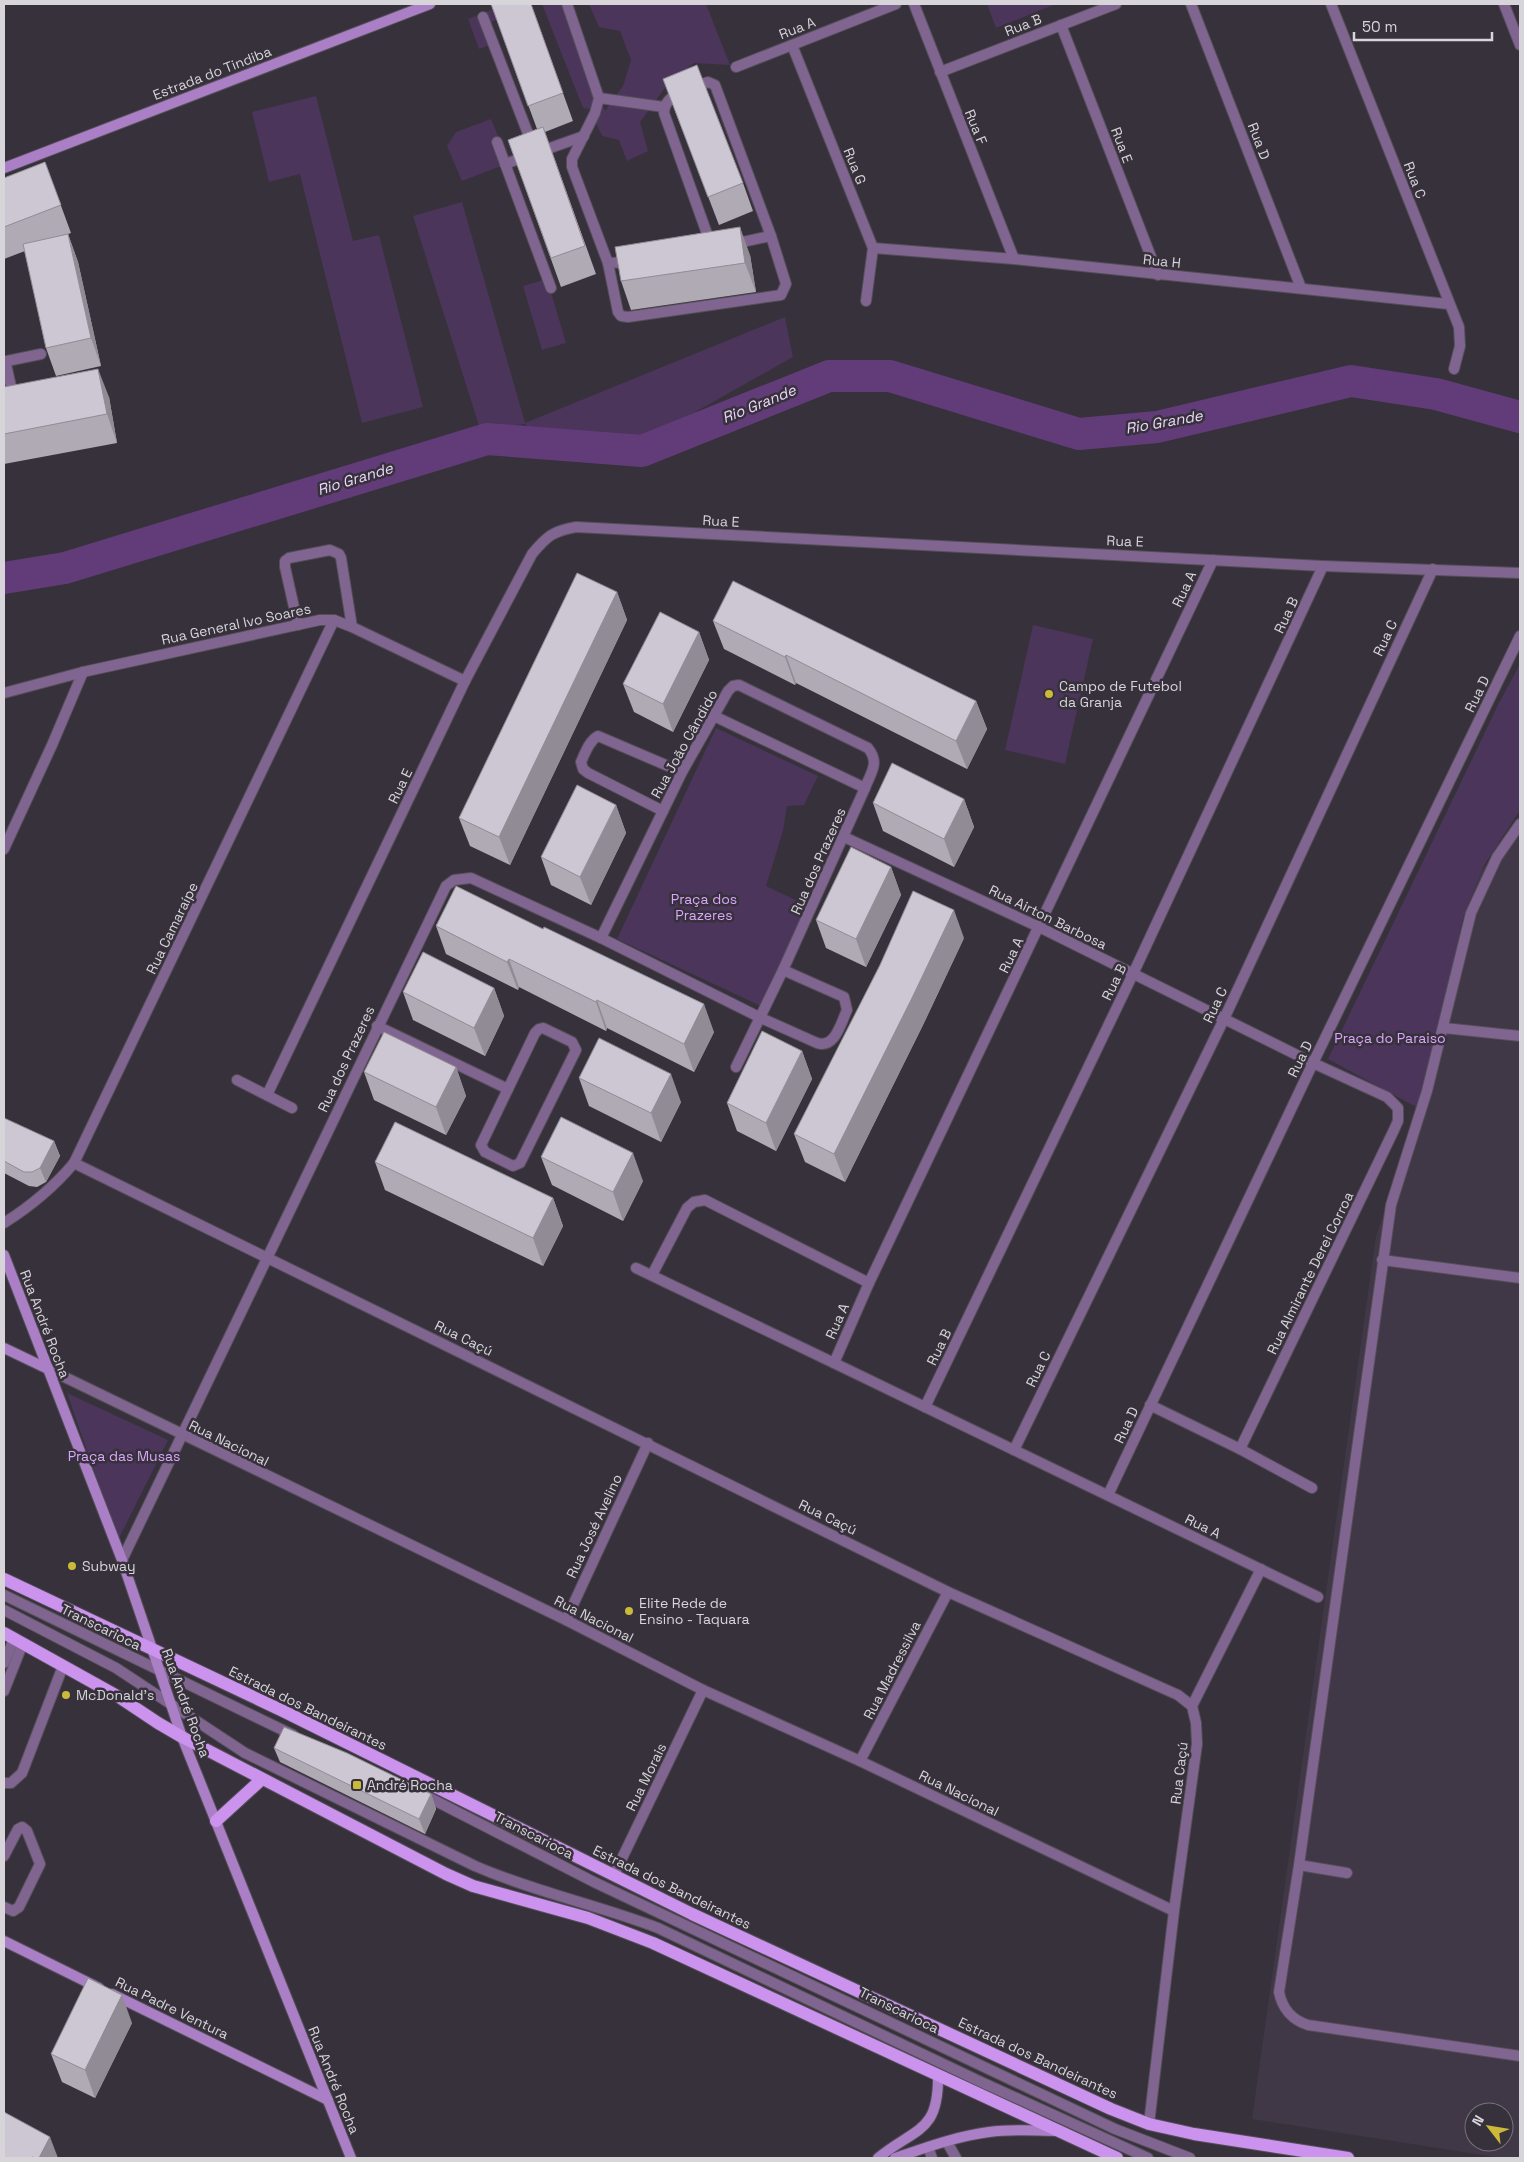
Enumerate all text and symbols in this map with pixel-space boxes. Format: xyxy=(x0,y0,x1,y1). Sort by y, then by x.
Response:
street label: Rua B xyxy=(1002,10,1044,40)
scale bar xyxy=(1354,10,1492,42)
street label: Rua A xyxy=(776,13,818,43)
text: 50 m xyxy=(1362,17,1397,36)
street label: Estrada do Tindiba xyxy=(150,42,274,104)
street label: Rua F xyxy=(961,107,991,148)
street label: Rua D xyxy=(1244,120,1274,162)
street label: Rua E xyxy=(1107,125,1137,166)
street label: Rua G xyxy=(839,145,871,187)
street label: Rua C xyxy=(1400,159,1430,201)
street label: Rua H xyxy=(1142,250,1182,272)
water label: Rio Grande xyxy=(719,380,800,427)
water label: Rio Grande xyxy=(1124,405,1205,438)
water label: Rio Grande xyxy=(315,458,396,499)
street label: Rua E xyxy=(702,511,740,531)
street label: Rua E xyxy=(1106,531,1144,551)
street label: Rua A xyxy=(1168,568,1200,610)
street label: Rua B xyxy=(1270,594,1302,636)
street label: Rua General Ivo Soares xyxy=(160,599,312,649)
street label: Rua C xyxy=(1369,617,1401,659)
street label: Rua D xyxy=(1461,673,1493,715)
place label: Campo de Futebol da Granja xyxy=(1059,677,1182,711)
street label: Rua João Cândido xyxy=(647,687,721,801)
marker: Campo de Futebol da Granja xyxy=(1043,688,1055,700)
street label: Rua E xyxy=(384,765,416,807)
street label: Rua dos Prazeres xyxy=(786,805,850,917)
street label: Rua Camaraípe xyxy=(142,879,202,977)
street label: Rua Airton Barbosa xyxy=(986,881,1110,953)
park label: Praça dos Prazeres xyxy=(671,890,737,924)
street label: Rua A xyxy=(995,934,1027,976)
street label: Rua B xyxy=(1098,961,1130,1003)
street label: Rua C xyxy=(1199,984,1231,1026)
street label: Rua dos Prazeres xyxy=(313,1003,379,1115)
park label: Praça do Paraiso xyxy=(1334,1029,1446,1047)
street label: Rua D xyxy=(1284,1038,1316,1080)
street label: Rua Almirante Derei Corroa xyxy=(1263,1189,1357,1357)
street label: Rua André Rocha xyxy=(16,1267,74,1381)
street label: Rua A xyxy=(821,1300,853,1342)
street label: Rua Caçú xyxy=(432,1316,496,1360)
street label: Rua B xyxy=(923,1326,955,1368)
street label: Rua C xyxy=(1022,1348,1054,1390)
street label: Rua D xyxy=(1110,1404,1142,1446)
street label: Rua Nacional xyxy=(186,1416,272,1470)
park label: Praça das Musas xyxy=(68,1447,180,1465)
street label: Rua José Avelino xyxy=(562,1471,626,1581)
street label: Rua Caçú xyxy=(796,1495,860,1539)
street label: Rua A xyxy=(1182,1510,1224,1542)
place label: Subway xyxy=(82,1557,136,1575)
marker: Subway xyxy=(66,1560,78,1572)
street label: Rua Nacional xyxy=(551,1591,637,1647)
place label: Elite Rede de Ensino - Taquara xyxy=(639,1594,750,1628)
street label: Transcarioca xyxy=(58,1600,144,1654)
marker: Elite Rede de Ensino - Taquara xyxy=(623,1605,635,1617)
street label: Rua Madressilva xyxy=(859,1618,925,1722)
street label: Rua André Rocha xyxy=(158,1646,214,1760)
street label: Estrada dos Bandeirantes xyxy=(226,1662,390,1754)
place label: McDonald's xyxy=(76,1686,154,1704)
marker: McDonald's xyxy=(60,1689,72,1701)
street label: Rua Morais xyxy=(622,1740,670,1814)
street label: Rua Caçú xyxy=(1166,1741,1192,1805)
street label: Rua Nacional xyxy=(916,1766,1002,1820)
place label: André Rocha xyxy=(367,1776,453,1794)
marker: André Rocha xyxy=(351,1779,363,1791)
street label: Transcarioca xyxy=(491,1807,577,1863)
street label: Estrada dos Bandeirantes xyxy=(590,1841,754,1933)
street label: Rua Padre Ventura xyxy=(112,1973,232,2043)
street label: Transcarioca xyxy=(856,1983,942,2037)
street label: Estrada dos Bandeirantes xyxy=(955,2013,1121,2103)
street label: Rua André Rocha xyxy=(304,2023,364,2137)
north arrow xyxy=(1464,2102,1514,2152)
text: N xyxy=(1468,2112,1488,2129)

